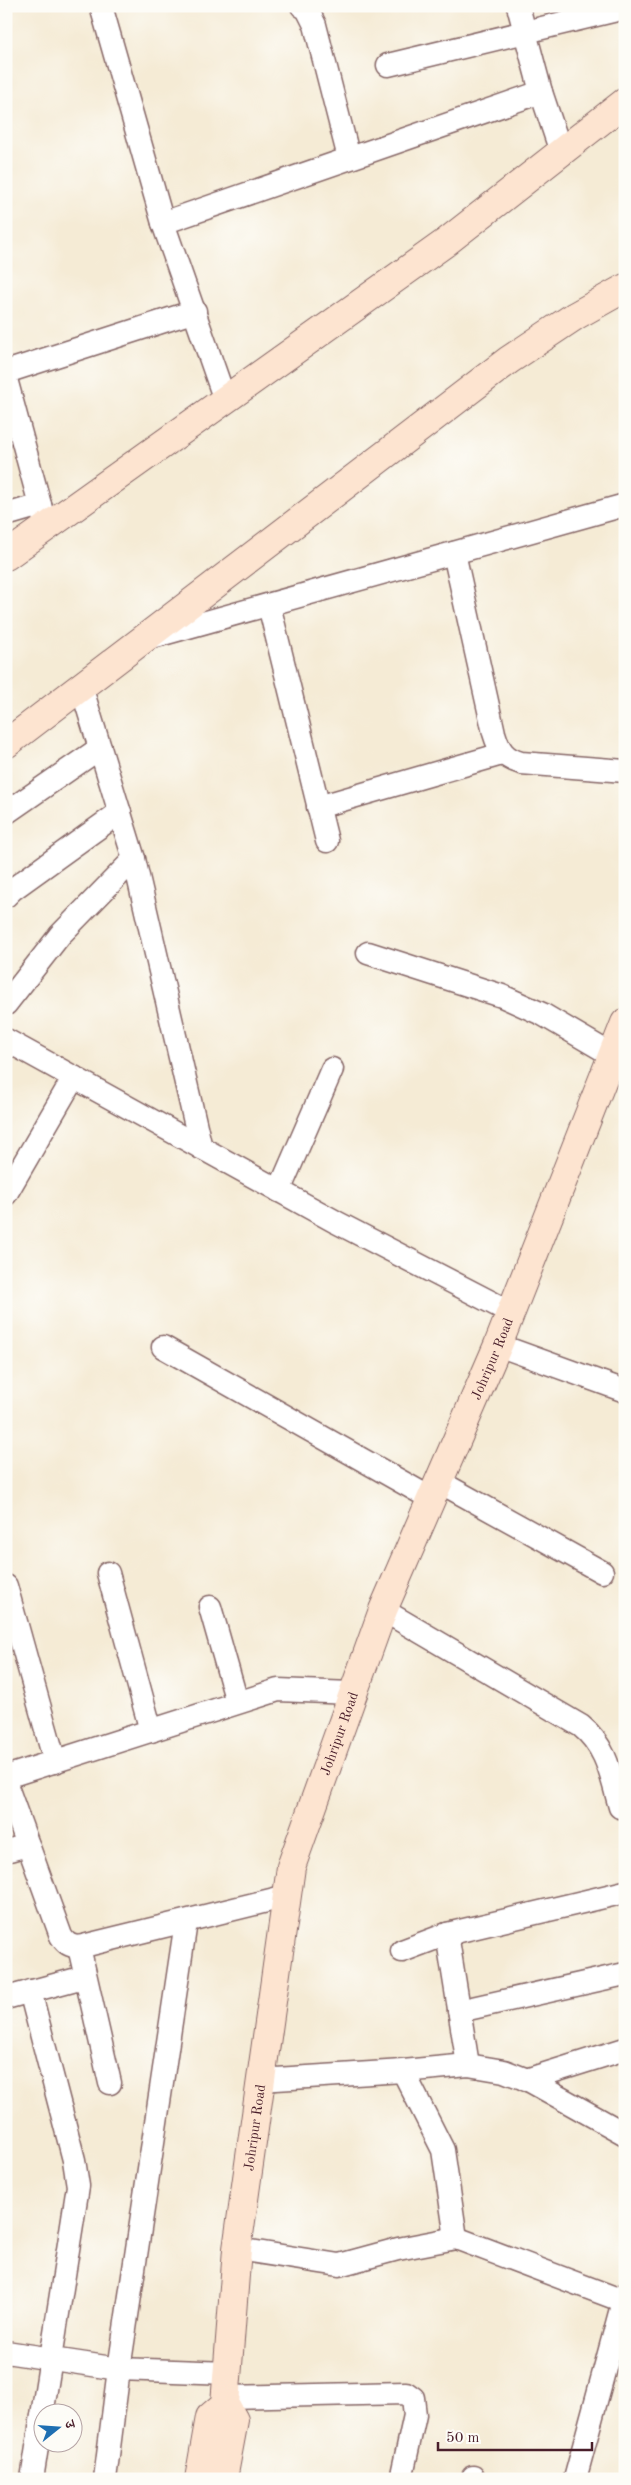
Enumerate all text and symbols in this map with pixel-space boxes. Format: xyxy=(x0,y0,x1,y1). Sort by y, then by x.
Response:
street label: Johripur Road xyxy=(469,1316,516,1402)
street label: Johripur Road xyxy=(318,1690,361,1777)
street label: Johripur Road xyxy=(242,2083,268,2172)
north arrow xyxy=(32,2402,82,2452)
text: उ xyxy=(61,2418,77,2431)
scale bar xyxy=(438,2420,592,2452)
text: 50 m xyxy=(446,2431,480,2446)

